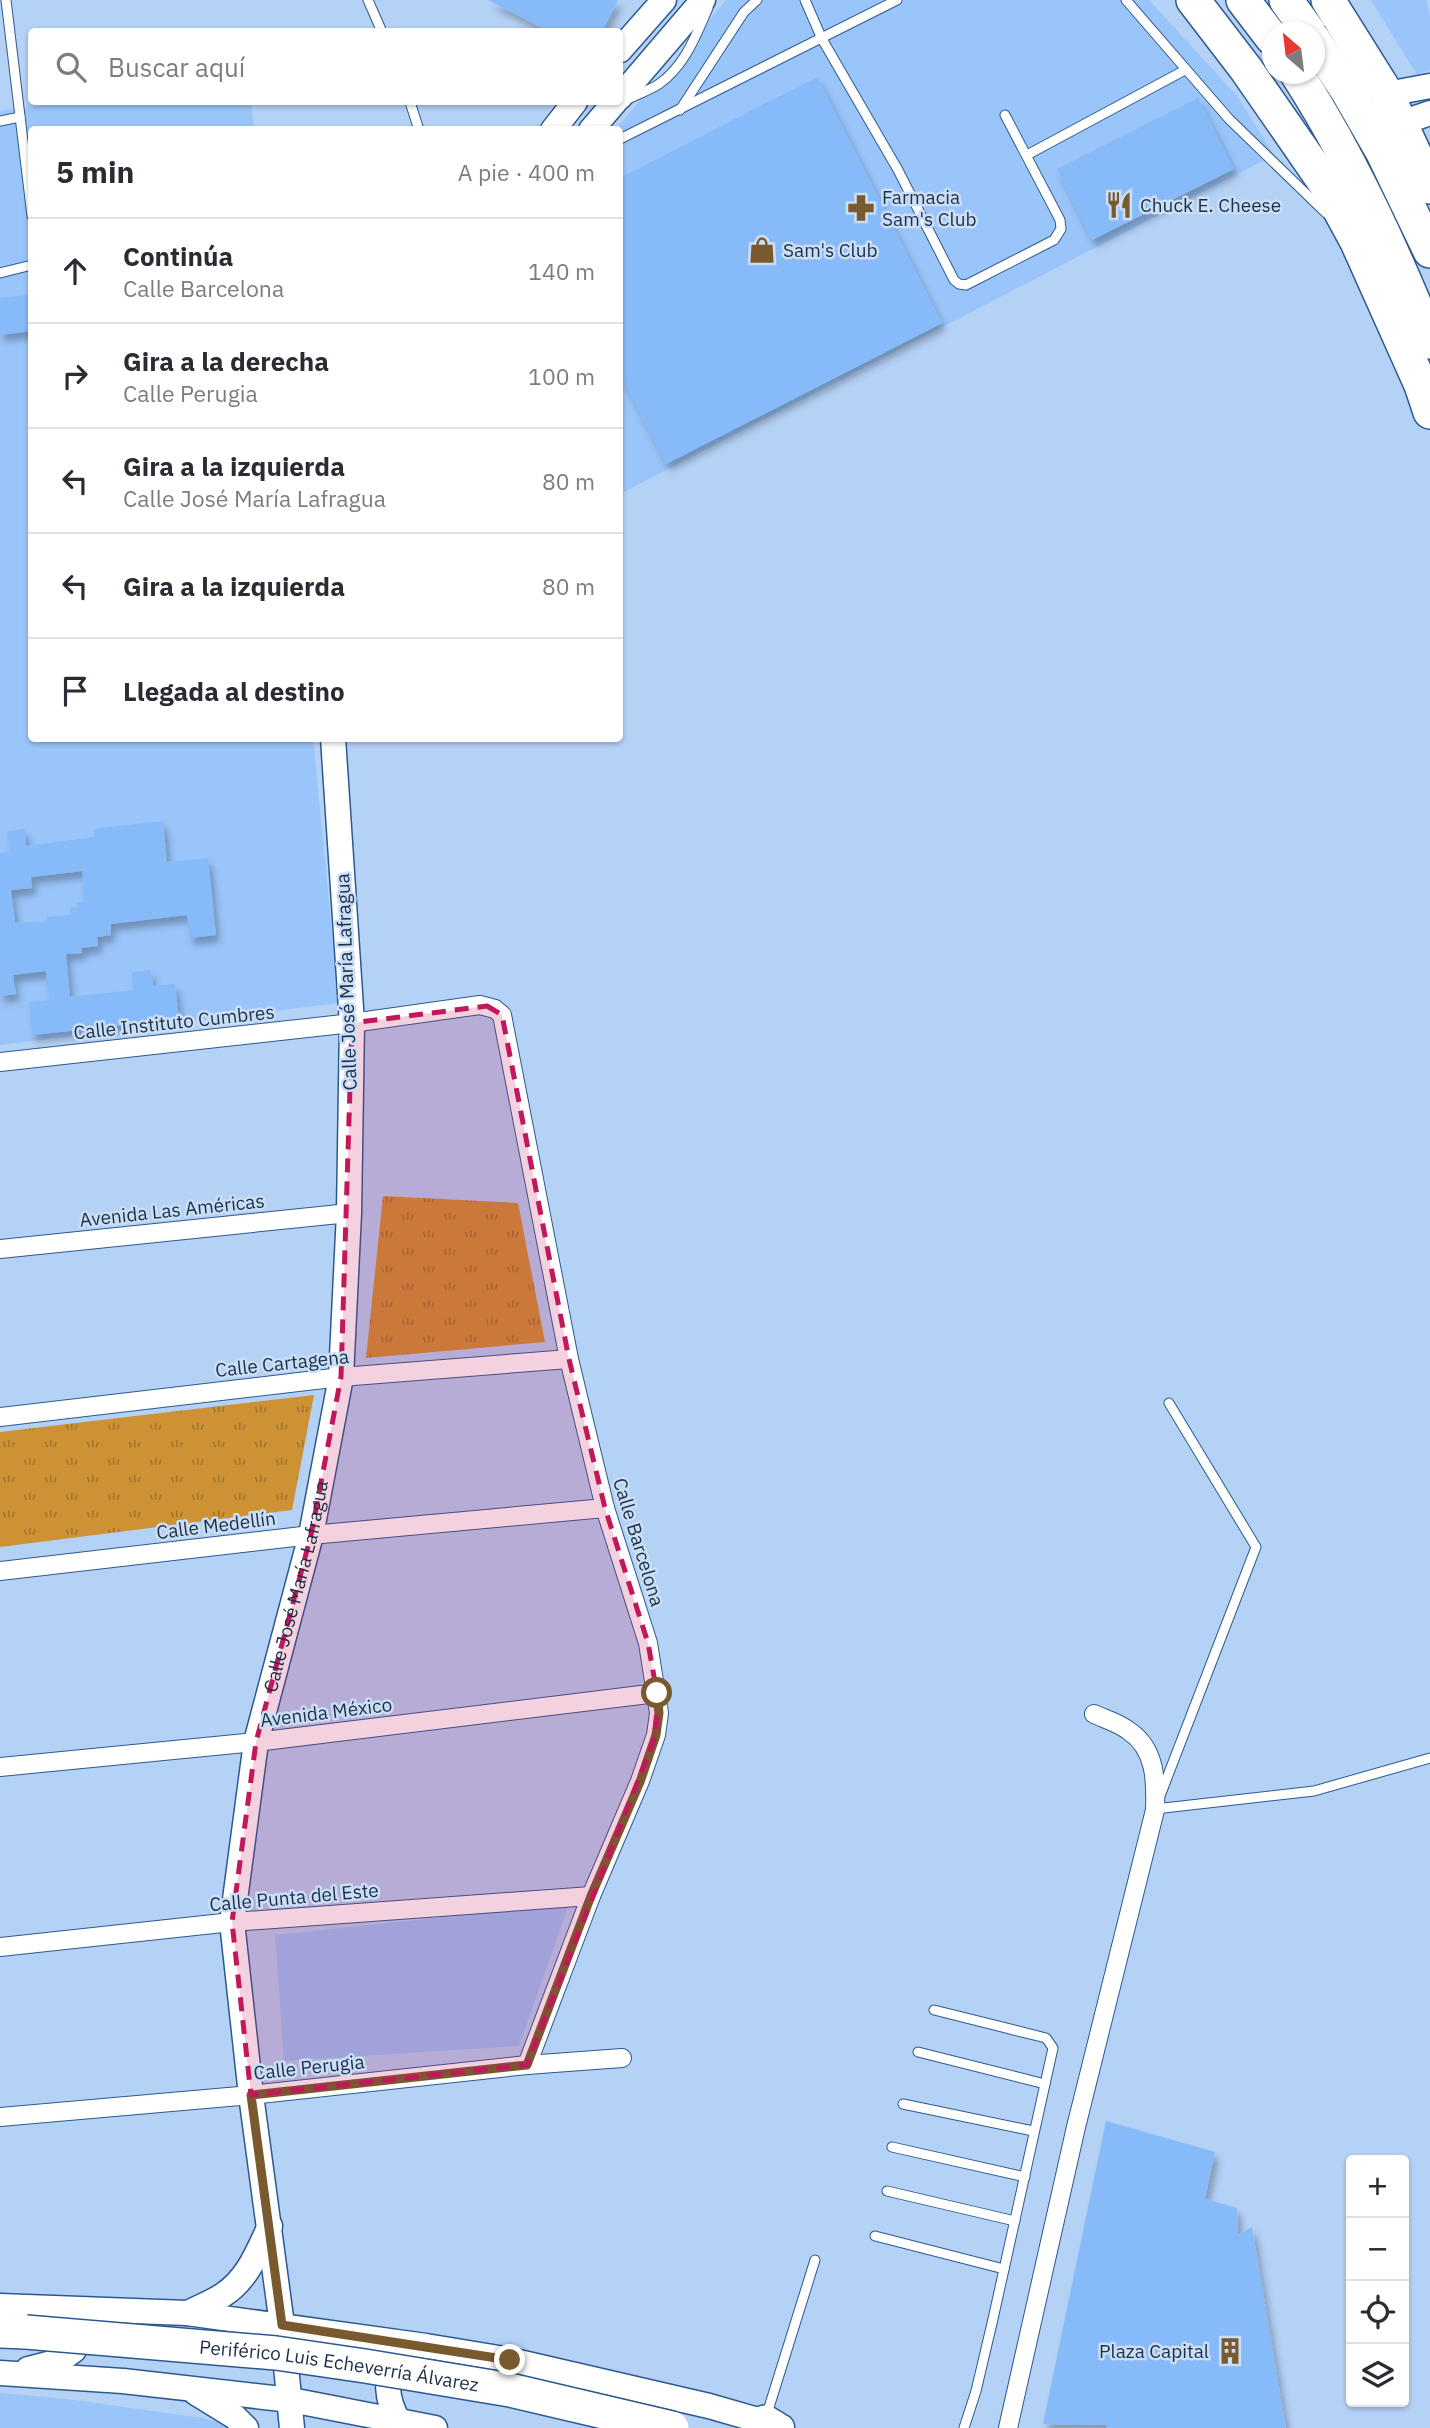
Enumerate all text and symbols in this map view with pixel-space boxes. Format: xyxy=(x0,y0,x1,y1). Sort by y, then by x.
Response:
north arrow xyxy=(1262,21,1325,84)
search box xyxy=(28,28,623,105)
icon: search xyxy=(52,48,90,86)
text: Buscar aquí xyxy=(108,50,245,84)
text: 5 min xyxy=(56,152,134,191)
text: A pie · 400 m xyxy=(458,157,595,187)
place label: Farmacia Sam's Club xyxy=(882,185,977,231)
restaurant icon: Chuck E. Cheese xyxy=(1104,190,1134,220)
pharmacy icon: Farmacia Sam's Club xyxy=(846,193,876,223)
place label: Chuck E. Cheese xyxy=(1140,193,1281,217)
shop icon: Sam's Club xyxy=(747,235,777,265)
place label: Sam's Club xyxy=(783,238,878,262)
text: Continúa xyxy=(123,239,233,273)
icon: ahead xyxy=(56,252,94,290)
text: 140 m xyxy=(528,256,595,286)
text: Calle Barcelona xyxy=(123,273,284,303)
text: Gira a la derecha xyxy=(123,344,329,378)
icon: right xyxy=(56,357,94,395)
text: 100 m xyxy=(528,361,595,391)
text: Calle Perugia xyxy=(123,378,258,408)
text: Gira a la izquierda xyxy=(123,449,345,483)
icon: left xyxy=(56,462,94,500)
text: 80 m xyxy=(542,466,595,496)
text: Calle José María Lafragua xyxy=(123,483,386,513)
icon: left xyxy=(56,567,94,605)
text: Gira a la izquierda xyxy=(123,569,345,603)
text: 80 m xyxy=(542,571,595,601)
icon: arrive xyxy=(56,672,94,710)
text: Llegada al destino xyxy=(123,674,345,708)
street label: Calle José María Lafragua xyxy=(330,873,362,1091)
street label: Calle Instituto Cumbres xyxy=(72,1000,276,1044)
street label: Avenida Las Américas xyxy=(78,1188,266,1232)
street label: Calle Cartagena xyxy=(214,1344,350,1382)
street label: Calle Barcelona xyxy=(608,1475,670,1609)
street label: Calle José María Lafragua xyxy=(258,1478,333,1695)
street label: Calle Medellín xyxy=(155,1506,277,1544)
route start xyxy=(641,1677,672,1708)
street label: Avenida México xyxy=(259,1692,393,1732)
street label: Calle Punta del Este xyxy=(208,1878,380,1916)
street label: Calle Perugia xyxy=(252,2049,366,2085)
map controls xyxy=(1346,2155,1409,2407)
button: + xyxy=(1346,2155,1409,2218)
button: − xyxy=(1346,2218,1409,2281)
button: locate xyxy=(1346,2281,1409,2344)
street label: Periférico Luis Echeverría Álvarez xyxy=(198,2335,481,2397)
building icon: Plaza Capital xyxy=(1215,2336,1245,2366)
place label: Plaza Capital xyxy=(1099,2339,1209,2363)
route end xyxy=(494,2344,525,2375)
button: layers xyxy=(1346,2344,1409,2407)

